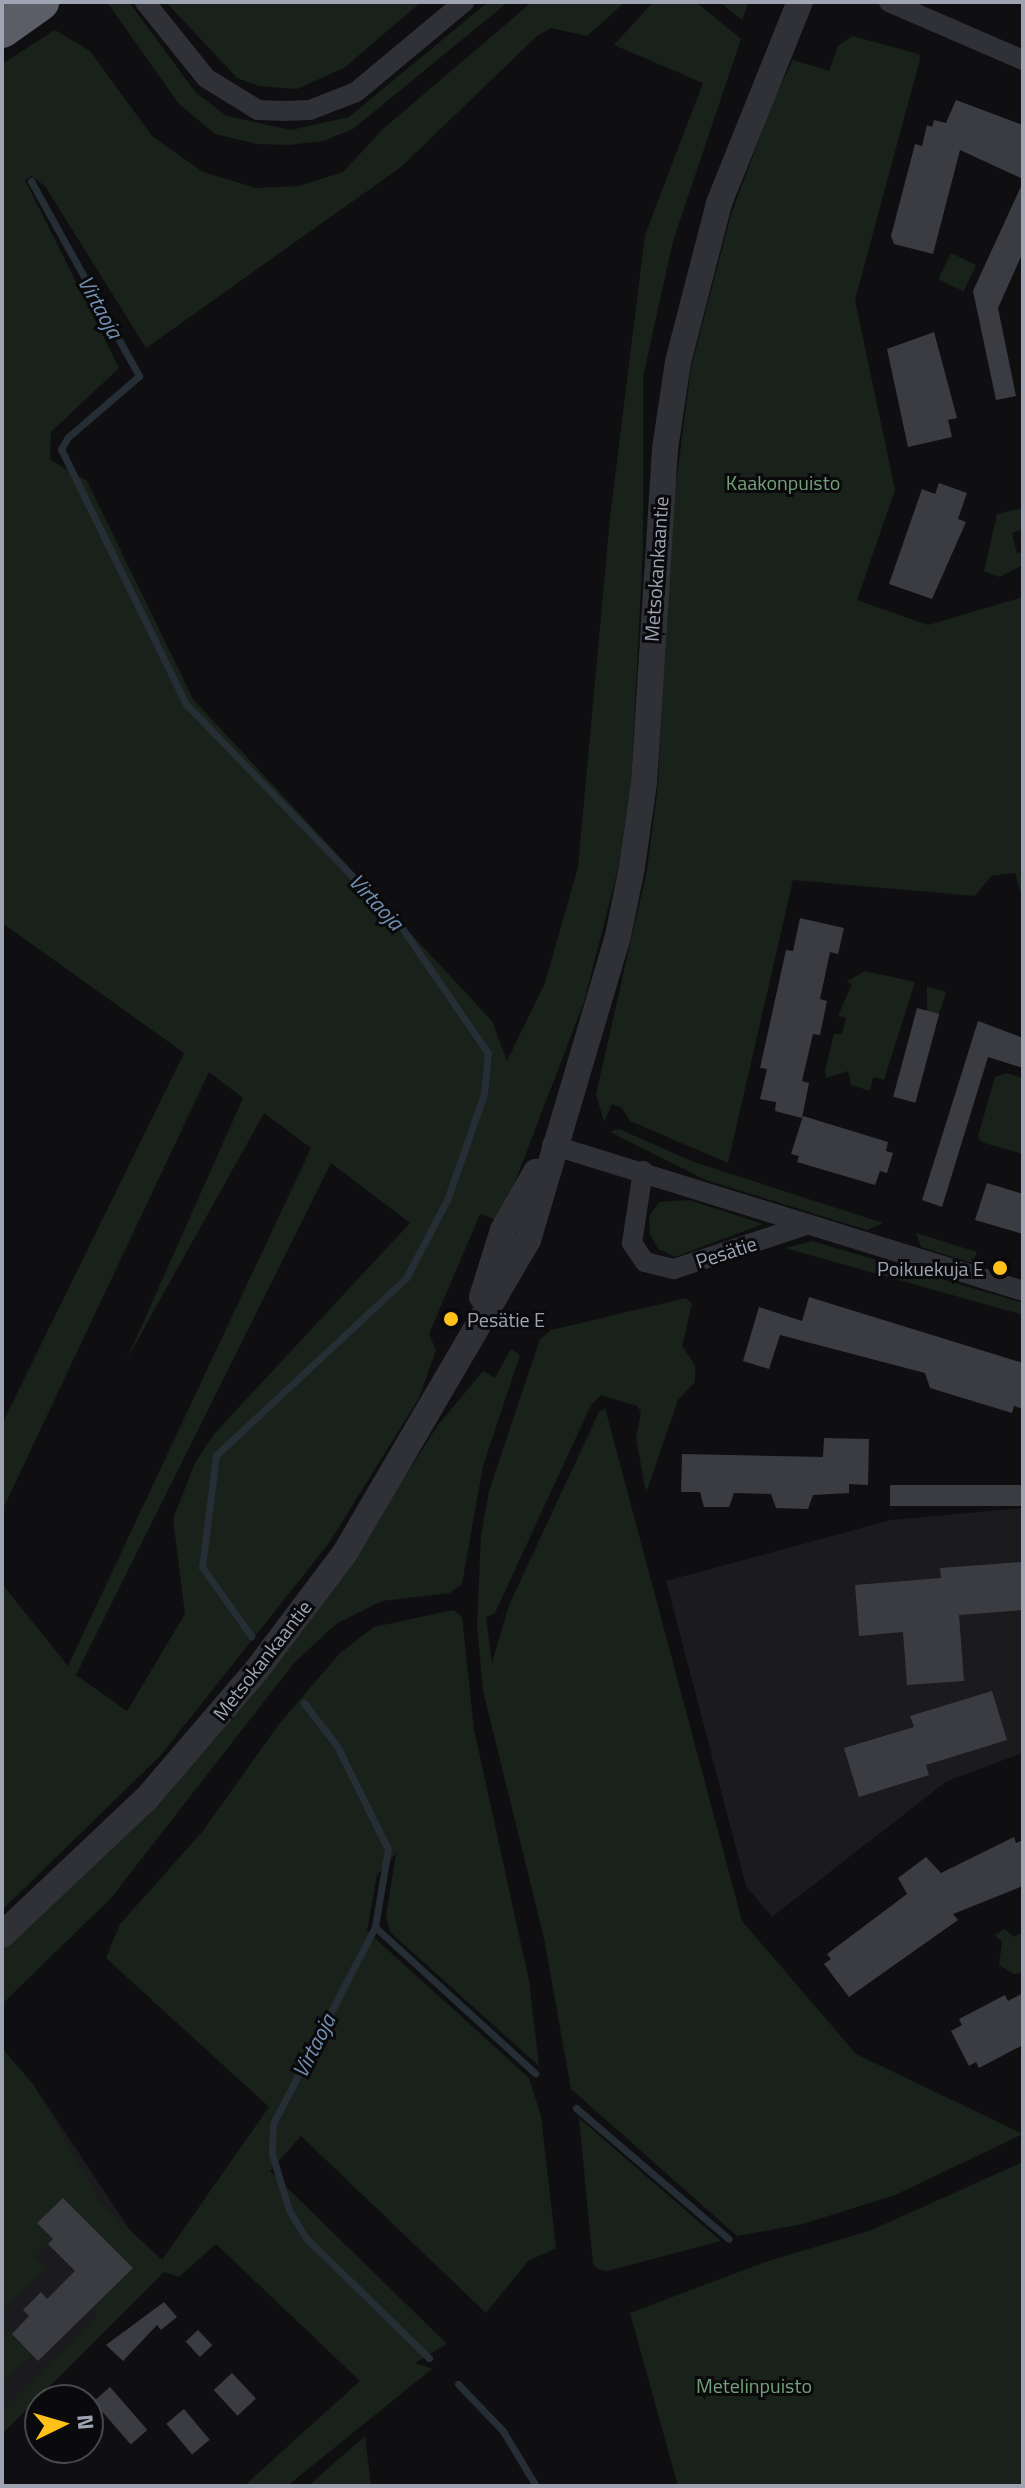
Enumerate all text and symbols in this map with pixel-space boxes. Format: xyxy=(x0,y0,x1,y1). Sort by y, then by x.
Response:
water label: Virtaoja xyxy=(72,271,128,343)
park label: Kaakonpuisto xyxy=(726,470,840,494)
street label: Metsokankaantie xyxy=(639,496,673,642)
water label: Virtaoja xyxy=(343,868,409,936)
street label: Pesätie xyxy=(692,1231,760,1273)
place label: Poikuekuja E xyxy=(877,1256,984,1280)
marker: Poikuekuja E xyxy=(991,1259,1009,1277)
place label: Pesätie E xyxy=(467,1307,545,1331)
marker: Pesätie E xyxy=(442,1310,460,1328)
street label: Metsokankaantie xyxy=(208,1595,316,1725)
water label: Virtaoja xyxy=(287,2010,341,2082)
park label: Metelinpuisto xyxy=(696,2373,812,2397)
north arrow xyxy=(24,2384,104,2464)
text: N xyxy=(68,2413,104,2431)

